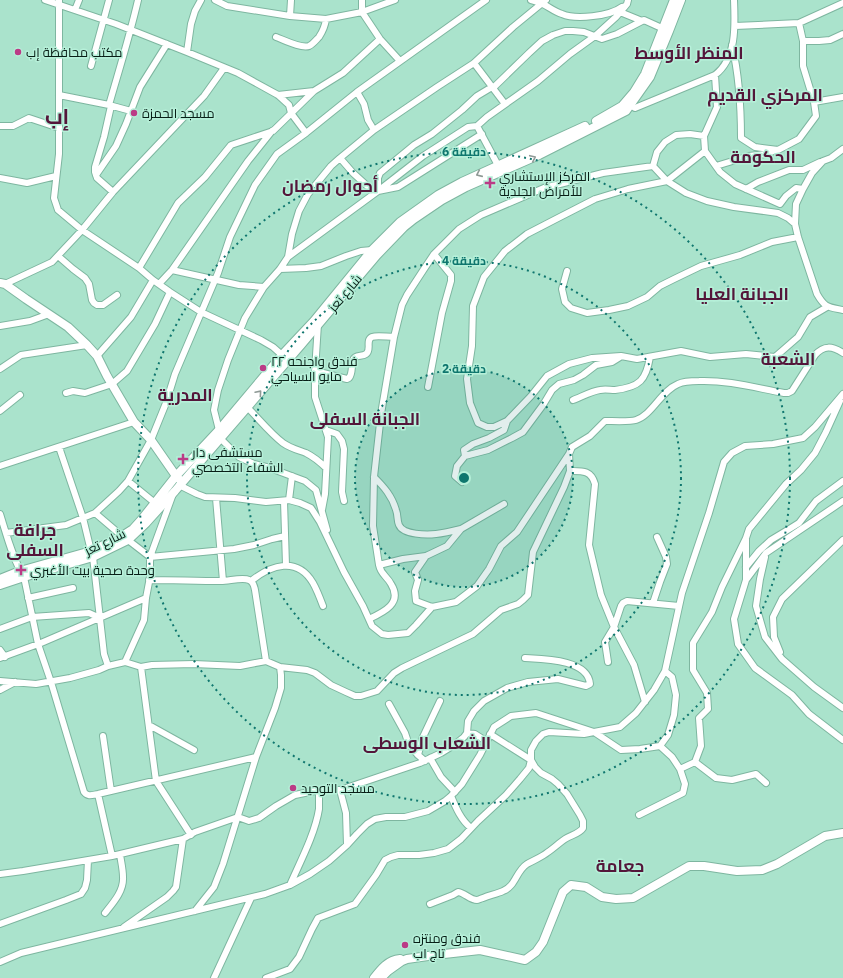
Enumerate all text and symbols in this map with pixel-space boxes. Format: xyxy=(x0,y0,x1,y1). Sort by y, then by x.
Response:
district label: المنظر الأوسط xyxy=(635,42,743,64)
place label: مكتب محافظة إب xyxy=(26,44,122,61)
marker: مكتب محافظة إب xyxy=(13,47,23,57)
district label: المركزي القديم xyxy=(707,84,823,109)
district label: إب xyxy=(45,102,69,131)
place label: مسجد الحمزة xyxy=(142,105,215,122)
marker: مسجد الحمزة xyxy=(129,108,139,118)
text: 6 دقيقة xyxy=(442,144,486,159)
district label: الحكومة xyxy=(730,146,796,168)
one-way arrow xyxy=(529,155,537,163)
place label: المركز الإستشاري للأمراض الجلدية xyxy=(499,168,590,200)
one-way arrow xyxy=(476,169,483,177)
district label: أحوال رمضان xyxy=(282,174,378,197)
marker: المركز الإستشاري للأمراض الجلدية xyxy=(484,177,496,189)
text: 4 دقيقة xyxy=(442,253,486,268)
street label: شارع تعز xyxy=(324,271,366,316)
district label: الجبانة العليا xyxy=(695,283,789,305)
district label: الشعبة xyxy=(761,348,815,370)
place label: فندق واجنحه ٢٢ مايو السياحي xyxy=(271,353,358,387)
text: 2 دقيقة xyxy=(442,361,486,376)
marker: فندق واجنحه ٢٢ مايو السياحي xyxy=(258,363,268,373)
district label: المدرية xyxy=(157,384,213,406)
one-way arrow xyxy=(255,391,262,398)
district label: الجبانة السفلى xyxy=(310,408,420,430)
place label: مستشفى دار الشفاء التخصصي xyxy=(191,444,283,478)
marker: مستشفى دار الشفاء التخصصي xyxy=(177,453,189,465)
centre of rings xyxy=(457,471,471,485)
district label: جرافة السفلى xyxy=(6,519,64,561)
street label: شارع تعز xyxy=(81,525,128,560)
place label: وحدة صحية بيت الأغبري xyxy=(30,562,155,581)
marker: وحدة صحية بيت الأغبري xyxy=(15,564,27,576)
district label: الشعاب الوسطى xyxy=(363,732,491,754)
place label: مسجد التوحيد xyxy=(301,780,375,797)
marker: مسجد التوحيد xyxy=(288,783,298,793)
district label: جعامة xyxy=(596,855,644,877)
place label: فندق ومنتزه تاج اب xyxy=(413,930,481,962)
marker: فندق ومنتزه تاج اب xyxy=(400,940,410,950)

